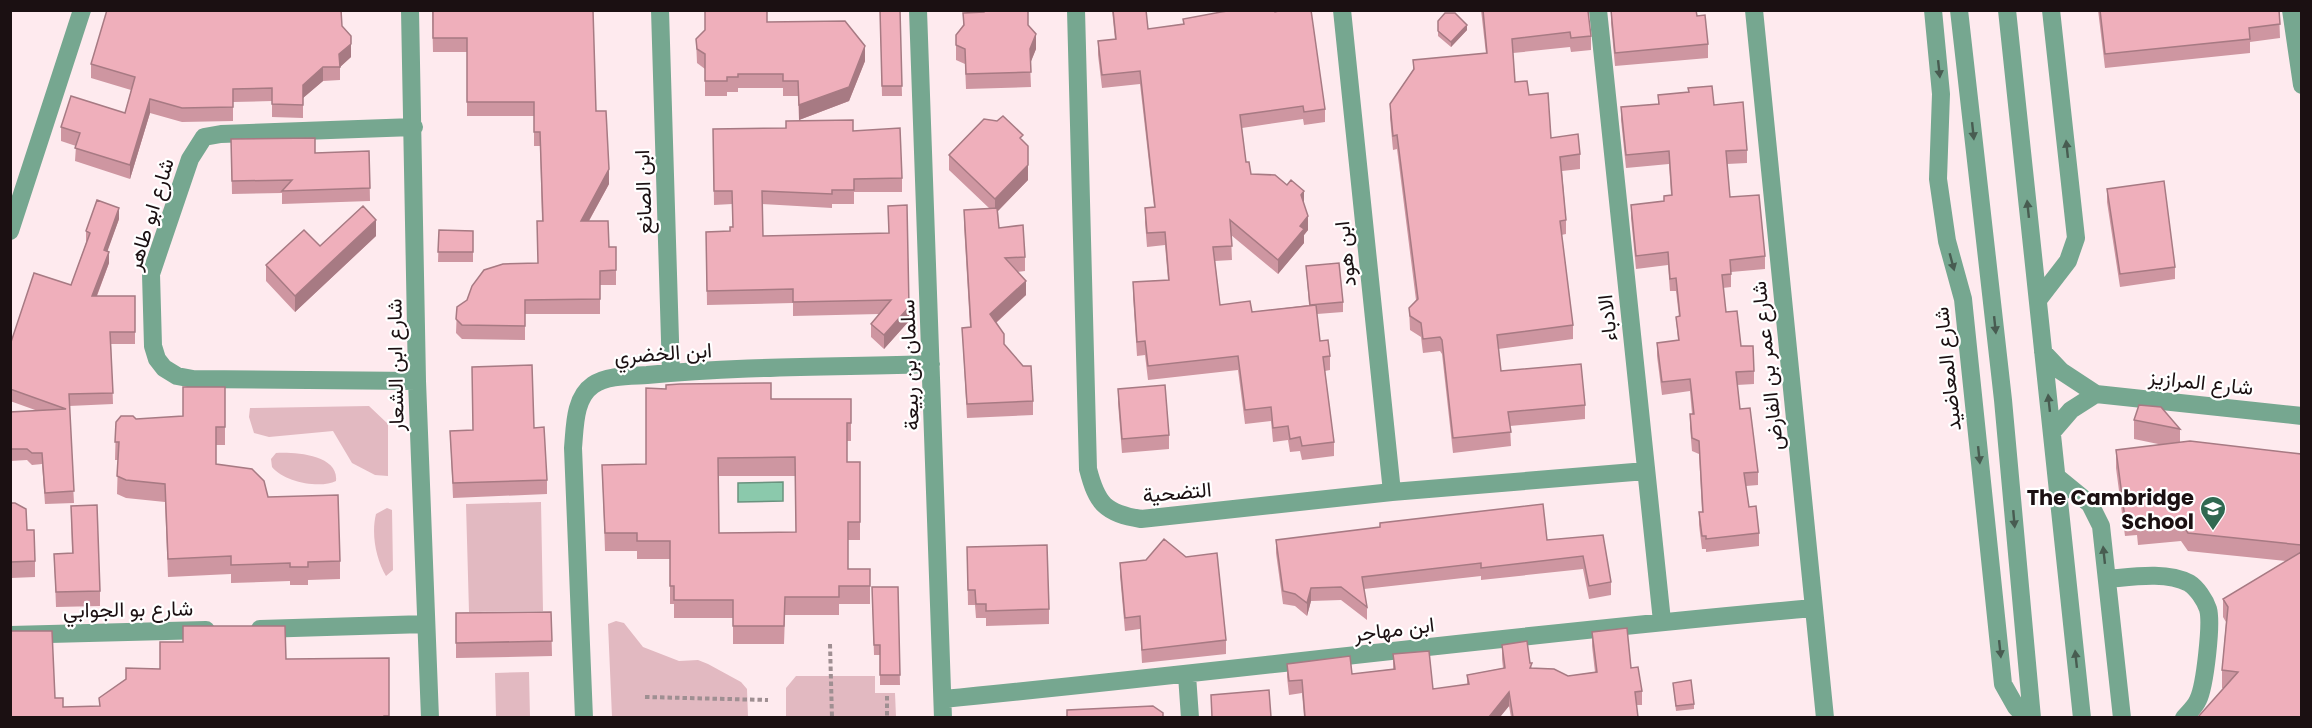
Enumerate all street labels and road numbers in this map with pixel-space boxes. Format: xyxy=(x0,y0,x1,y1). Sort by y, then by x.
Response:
street label: ابن الصانع xyxy=(627,149,659,235)
street label: شارع ابو طاهر xyxy=(119,154,181,275)
street label: ابن هود xyxy=(1327,220,1363,288)
street label: شارع عمر بن الفارض xyxy=(1744,280,1790,452)
street label: الادباء xyxy=(1590,293,1624,343)
street label: شارع ابن الشعار xyxy=(379,298,411,433)
street label: سلمان بن ربيعة xyxy=(892,299,926,431)
street label: شارع المعاضيد xyxy=(1926,305,1968,433)
street label: ابن الخضري xyxy=(613,335,713,374)
street label: شارع المرازيز xyxy=(2146,362,2255,402)
street label: التضحية xyxy=(1141,475,1213,509)
street label: شارع بو الجوابي xyxy=(63,593,193,628)
street label: ابن مهاجر xyxy=(1351,610,1436,648)

